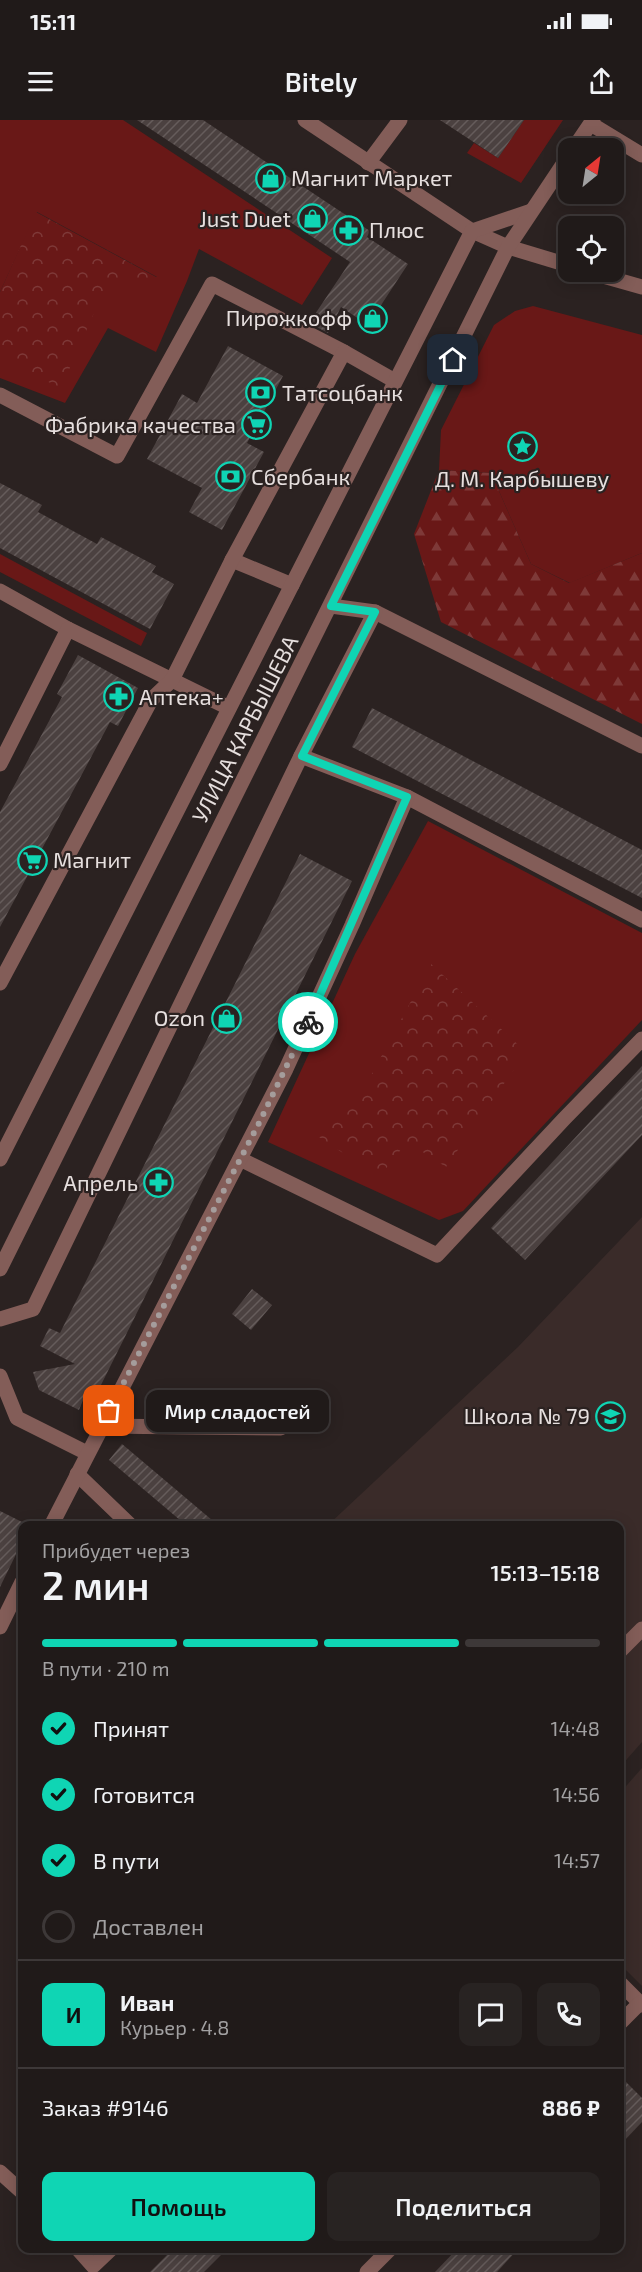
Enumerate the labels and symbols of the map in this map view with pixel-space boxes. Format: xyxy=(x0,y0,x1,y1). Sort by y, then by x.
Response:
north arrow xyxy=(558,138,624,204)
shop icon: Магнит Маркет xyxy=(254,162,286,194)
place label: Магнит Маркет xyxy=(291,164,452,190)
shop icon: Just Duet xyxy=(296,203,328,235)
place label: Just Duet xyxy=(199,205,291,231)
pharmacy icon: Плюс xyxy=(332,214,364,246)
place label: Плюс xyxy=(369,216,424,242)
shop icon: Пирожкофф xyxy=(357,302,389,334)
place label: Пирожкофф xyxy=(226,304,352,330)
pin xyxy=(427,334,478,385)
bank icon: Татсоцбанк xyxy=(245,377,277,409)
place label: Татсоцбанк xyxy=(282,379,403,405)
supermarket icon: Фабрика качества xyxy=(241,409,273,441)
place label: Фабрика качества xyxy=(45,411,236,437)
place icon: Д. М. Карбышеву xyxy=(506,431,538,463)
bank icon: Сбербанк xyxy=(214,461,246,493)
place label: Сбербанк xyxy=(251,463,350,489)
place label: Д. М. Карбышеву xyxy=(435,465,610,492)
street label: УЛИЦА КАРБЫШЕВА xyxy=(186,630,303,826)
pharmacy icon: Аптека+ xyxy=(102,681,134,713)
place label: Аптека+ xyxy=(139,683,224,709)
supermarket icon: Магнит xyxy=(16,844,48,876)
place label: Магнит xyxy=(53,846,131,872)
courier xyxy=(278,992,338,1052)
shop icon: Ozon xyxy=(210,1002,242,1034)
place label: Ozon xyxy=(154,1004,205,1030)
pharmacy icon: Апрель xyxy=(143,1167,175,1199)
place label: Апрель xyxy=(63,1169,138,1195)
pin xyxy=(83,1385,134,1436)
callout: Мир сладостей xyxy=(145,1390,328,1432)
school or university icon: Школа № 79 xyxy=(595,1400,627,1432)
place label: Школа № 79 xyxy=(464,1402,590,1428)

